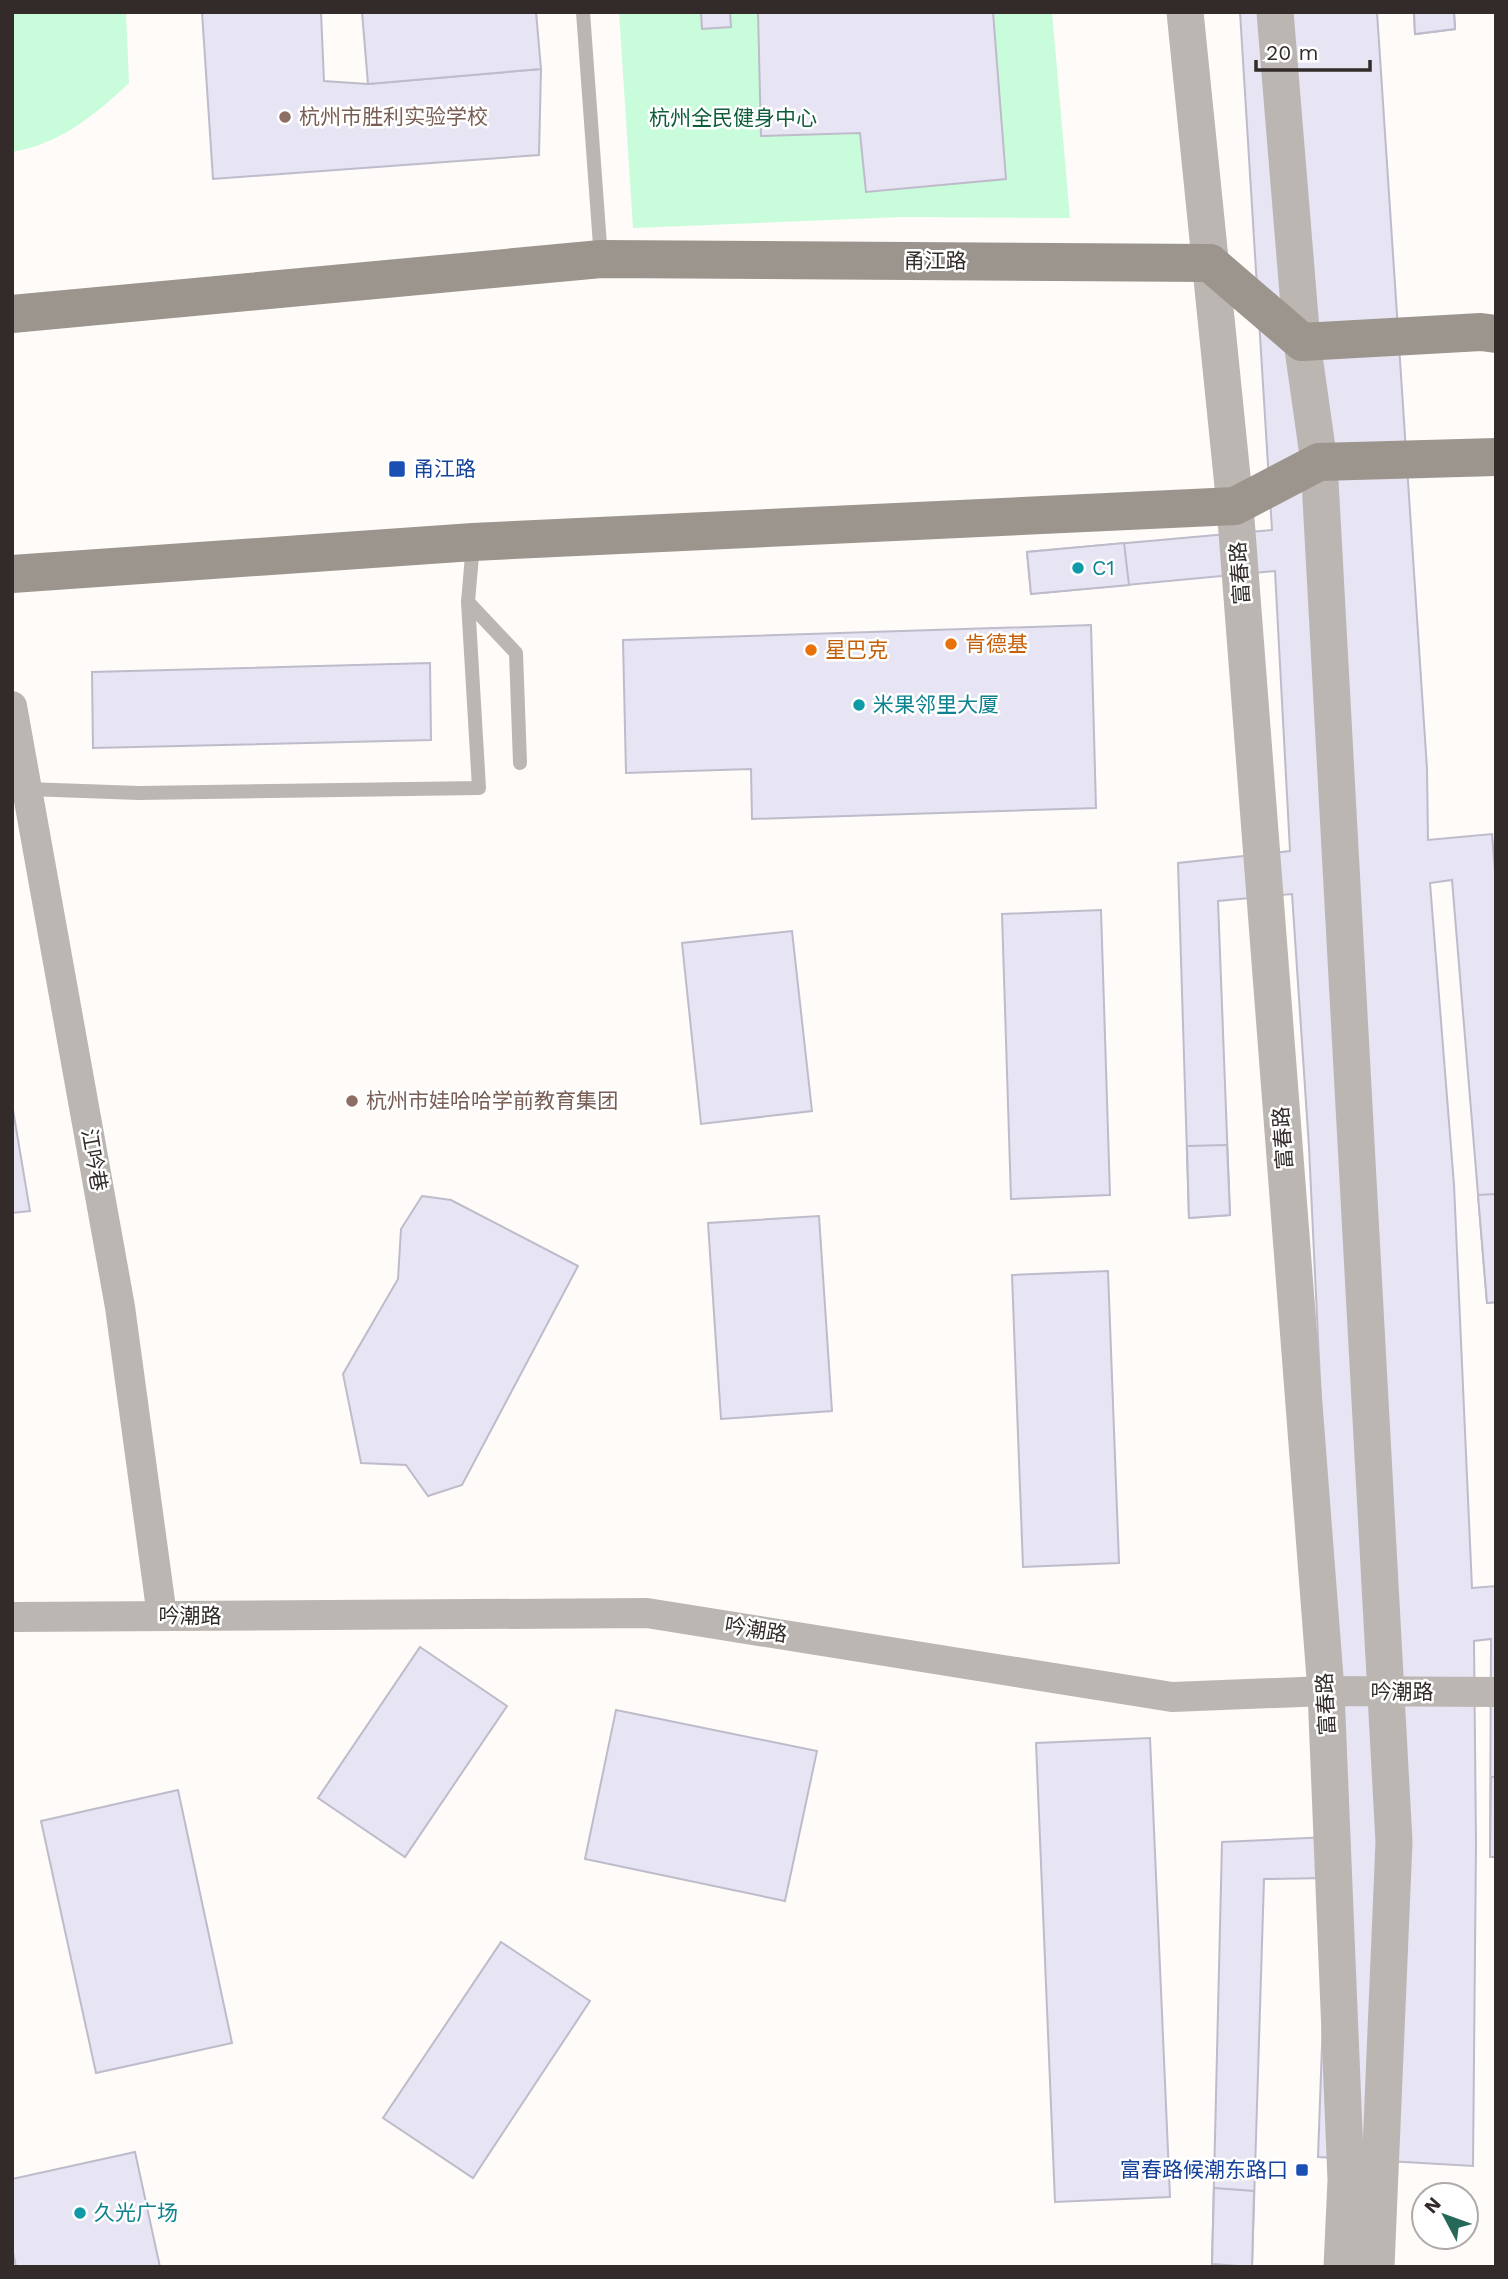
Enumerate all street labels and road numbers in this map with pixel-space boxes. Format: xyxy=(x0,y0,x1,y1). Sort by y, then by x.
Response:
street label: 甬江路 xyxy=(904,248,967,273)
street label: 富春路 xyxy=(1225,541,1254,605)
street label: 富春路 xyxy=(1268,1106,1297,1170)
street label: 江吟巷 xyxy=(77,1127,112,1193)
street label: 吟潮路 xyxy=(159,1603,222,1628)
street label: 吟潮路 xyxy=(723,1612,789,1647)
street label: 富春路 xyxy=(1311,1672,1340,1736)
street label: 吟潮路 xyxy=(1371,1679,1434,1704)

